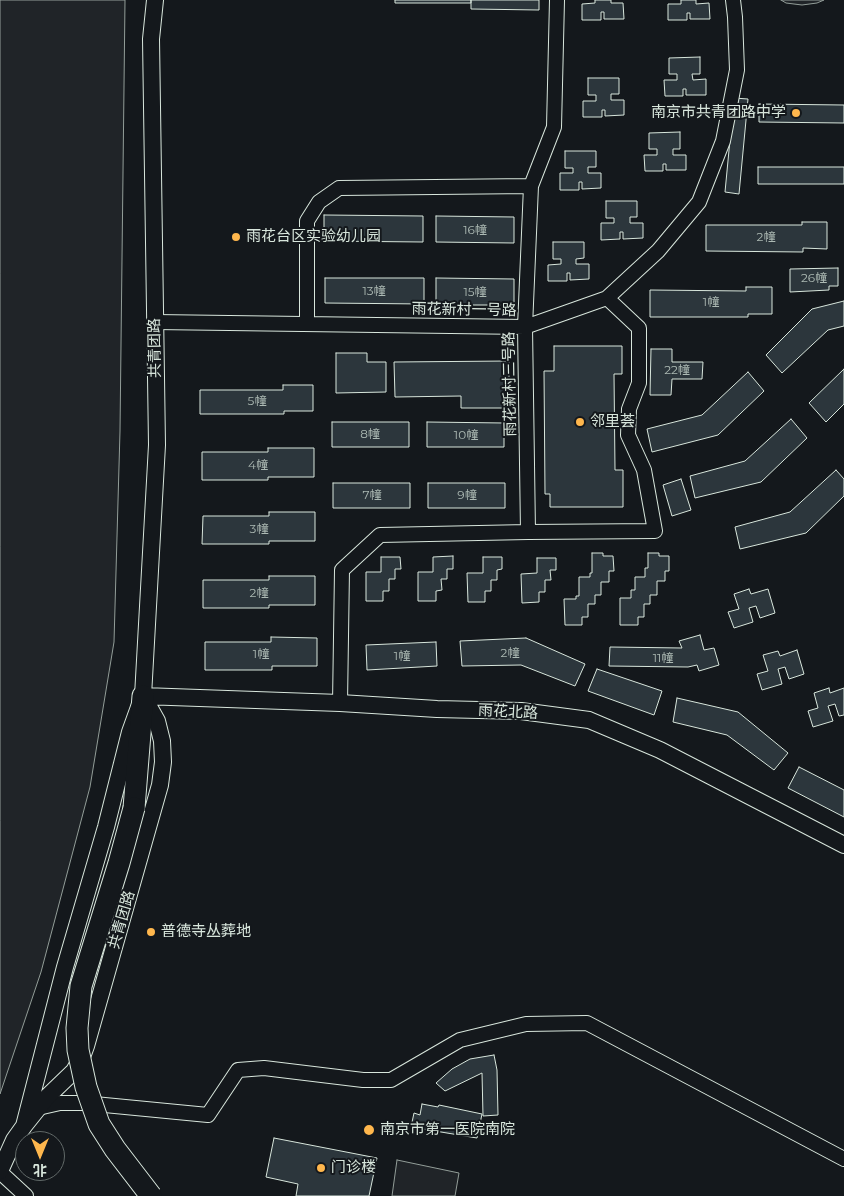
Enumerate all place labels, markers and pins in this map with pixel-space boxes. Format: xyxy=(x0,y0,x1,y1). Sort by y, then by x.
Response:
place label: 南京市共青团路中学 xyxy=(651,104,786,122)
marker: 南京市共青团路中学 xyxy=(790,107,802,119)
place label: 雨花台区实验幼儿园 xyxy=(246,228,381,246)
marker: 雨花台区实验幼儿园 xyxy=(230,231,242,243)
place label: 邻里荟 xyxy=(590,413,635,431)
marker: 邻里荟 xyxy=(574,416,586,428)
place label: 普德寺丛葬地 xyxy=(161,923,251,941)
marker: 普德寺丛葬地 xyxy=(145,926,157,938)
place label: 南京市第一医院南院 xyxy=(380,1121,515,1139)
marker: 南京市第一医院南院 xyxy=(362,1123,376,1137)
place label: 门诊楼 xyxy=(331,1159,376,1177)
marker: 门诊楼 xyxy=(315,1162,327,1174)

